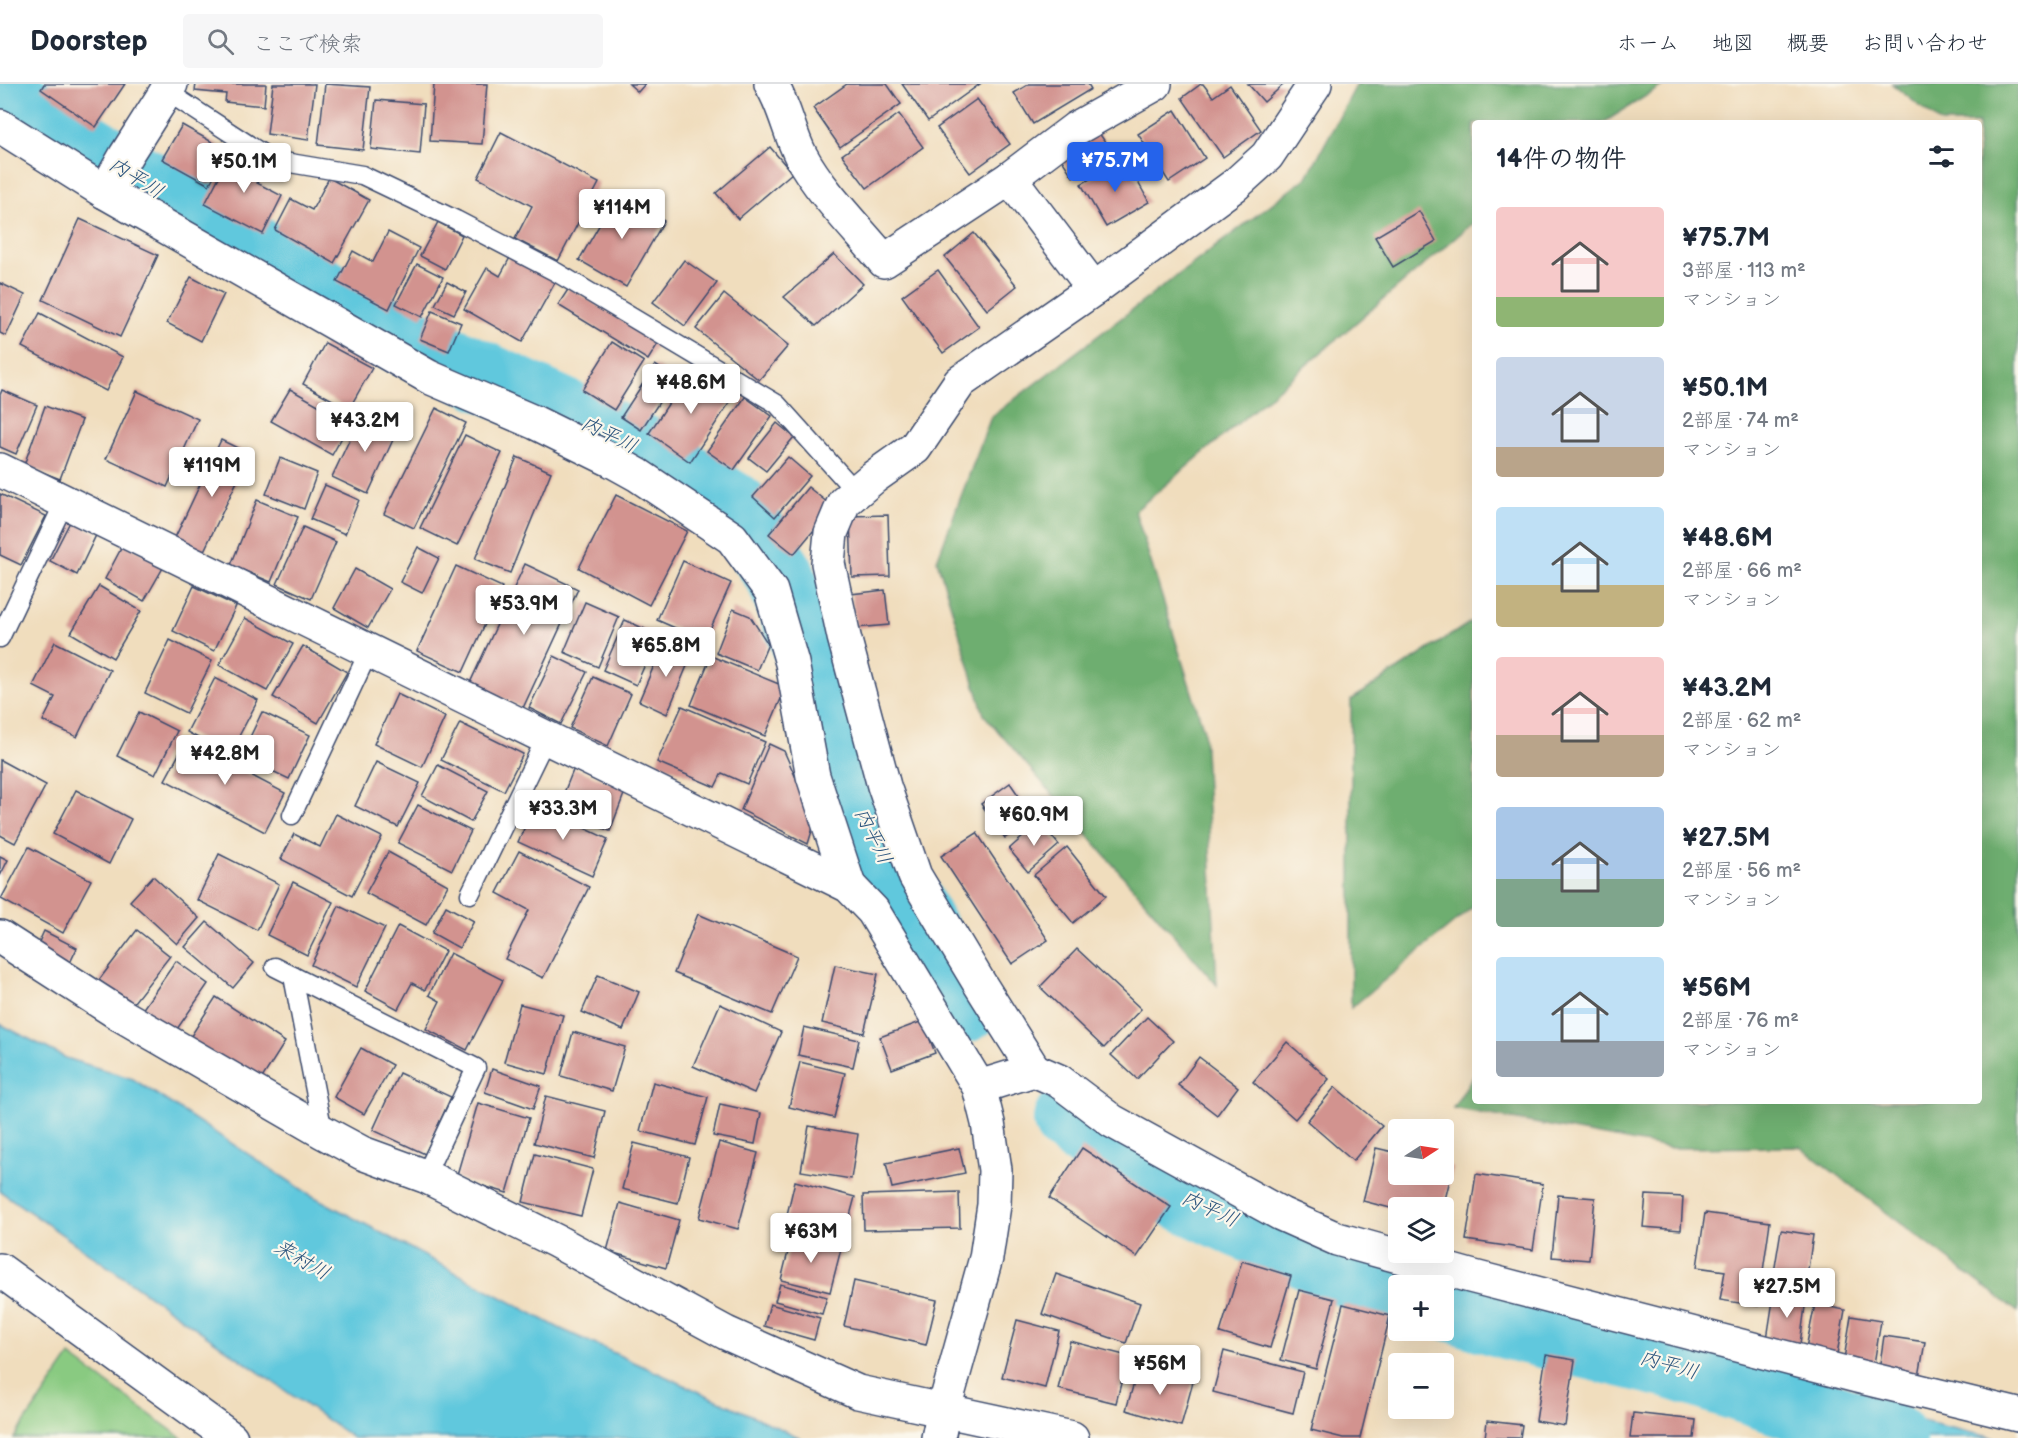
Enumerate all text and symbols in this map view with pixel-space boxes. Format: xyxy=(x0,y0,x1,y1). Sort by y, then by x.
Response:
search box xyxy=(183,14,603,68)
text: Doorstep xyxy=(30,25,147,58)
icon: search xyxy=(204,25,237,58)
text: ここで検索 xyxy=(252,31,362,58)
text: ホーム xyxy=(1617,31,1679,56)
text: 地図 xyxy=(1712,31,1754,56)
text: 概要 xyxy=(1787,31,1829,56)
text: お問い合わせ xyxy=(1862,31,1988,56)
icon: filters xyxy=(1925,140,1958,173)
pin: ¥75.7M xyxy=(1066,142,1164,193)
pin: ¥50.1M xyxy=(195,143,293,194)
text: 14件の物件 xyxy=(1496,144,1626,175)
text: ¥75.7M xyxy=(1081,149,1149,173)
text: ¥50.1M xyxy=(211,150,277,174)
water label: 内平川 xyxy=(104,152,168,204)
pin: ¥114M xyxy=(580,189,664,240)
text: ¥114M xyxy=(593,196,651,220)
text: ¥75.7M xyxy=(1682,223,1770,254)
icon: home xyxy=(1544,231,1616,303)
text: 3部屋 · 113 m² xyxy=(1682,259,1806,283)
text: マンション xyxy=(1682,288,1781,312)
pin: ¥48.6M xyxy=(642,364,740,415)
text: ¥48.6M xyxy=(656,371,726,395)
text: ¥50.1M xyxy=(1682,373,1768,404)
icon: home xyxy=(1544,381,1616,453)
pin: ¥43.2M xyxy=(316,402,414,453)
text: ¥43.2M xyxy=(330,409,400,433)
text: 2部屋 · 74 m² xyxy=(1682,409,1799,433)
water label: 内平川 xyxy=(577,411,641,459)
text: マンション xyxy=(1682,438,1781,462)
pin: ¥119M xyxy=(170,447,254,498)
text: ¥119M xyxy=(183,454,241,478)
text: ¥48.6M xyxy=(1682,523,1773,554)
icon: home xyxy=(1544,531,1616,603)
text: 2部屋 · 66 m² xyxy=(1682,559,1802,583)
pin: ¥53.9M xyxy=(475,585,573,636)
text: マンション xyxy=(1682,588,1781,612)
text: ¥53.9M xyxy=(490,592,558,616)
pin: ¥65.8M xyxy=(617,627,715,678)
text: ¥65.8M xyxy=(631,634,701,658)
text: ¥43.2M xyxy=(1682,673,1772,704)
icon: home xyxy=(1544,681,1616,753)
text: 2部屋 · 62 m² xyxy=(1682,709,1801,733)
pin: ¥42.8M xyxy=(176,735,274,786)
text: マンション xyxy=(1682,738,1781,762)
text: ¥42.8M xyxy=(190,742,260,766)
pin: ¥33.3M xyxy=(514,790,612,841)
pin: ¥60.9M xyxy=(985,796,1083,847)
text: ¥33.3M xyxy=(529,797,597,821)
text: ¥60.9M xyxy=(999,803,1069,827)
water label: 内平川 xyxy=(849,804,897,868)
text: ¥27.5M xyxy=(1682,823,1770,854)
icon: home xyxy=(1544,831,1616,903)
text: 2部屋 · 56 m² xyxy=(1682,859,1801,883)
text: マンション xyxy=(1682,888,1781,912)
text: ¥56M xyxy=(1682,973,1751,1004)
icon: home xyxy=(1544,981,1616,1053)
text: 2部屋 · 76 m² xyxy=(1682,1009,1799,1033)
text: マンション xyxy=(1682,1038,1781,1062)
north arrow xyxy=(1388,1119,1454,1185)
map controls xyxy=(1388,1119,1454,1419)
water label: 内平川 xyxy=(1178,1185,1242,1233)
button: layers xyxy=(1388,1197,1454,1263)
pin: ¥63M xyxy=(775,1213,847,1264)
text: ¥63M xyxy=(784,1220,838,1244)
water label: 来村川 xyxy=(270,1235,334,1285)
pin: ¥27.5M xyxy=(1738,1268,1836,1319)
button: + xyxy=(1388,1275,1454,1341)
text: ¥27.5M xyxy=(1753,1275,1821,1299)
pin: ¥56M xyxy=(1124,1345,1196,1396)
water label: 内平川 xyxy=(1637,1345,1701,1385)
text: ¥56M xyxy=(1133,1352,1187,1376)
button: − xyxy=(1388,1353,1454,1419)

